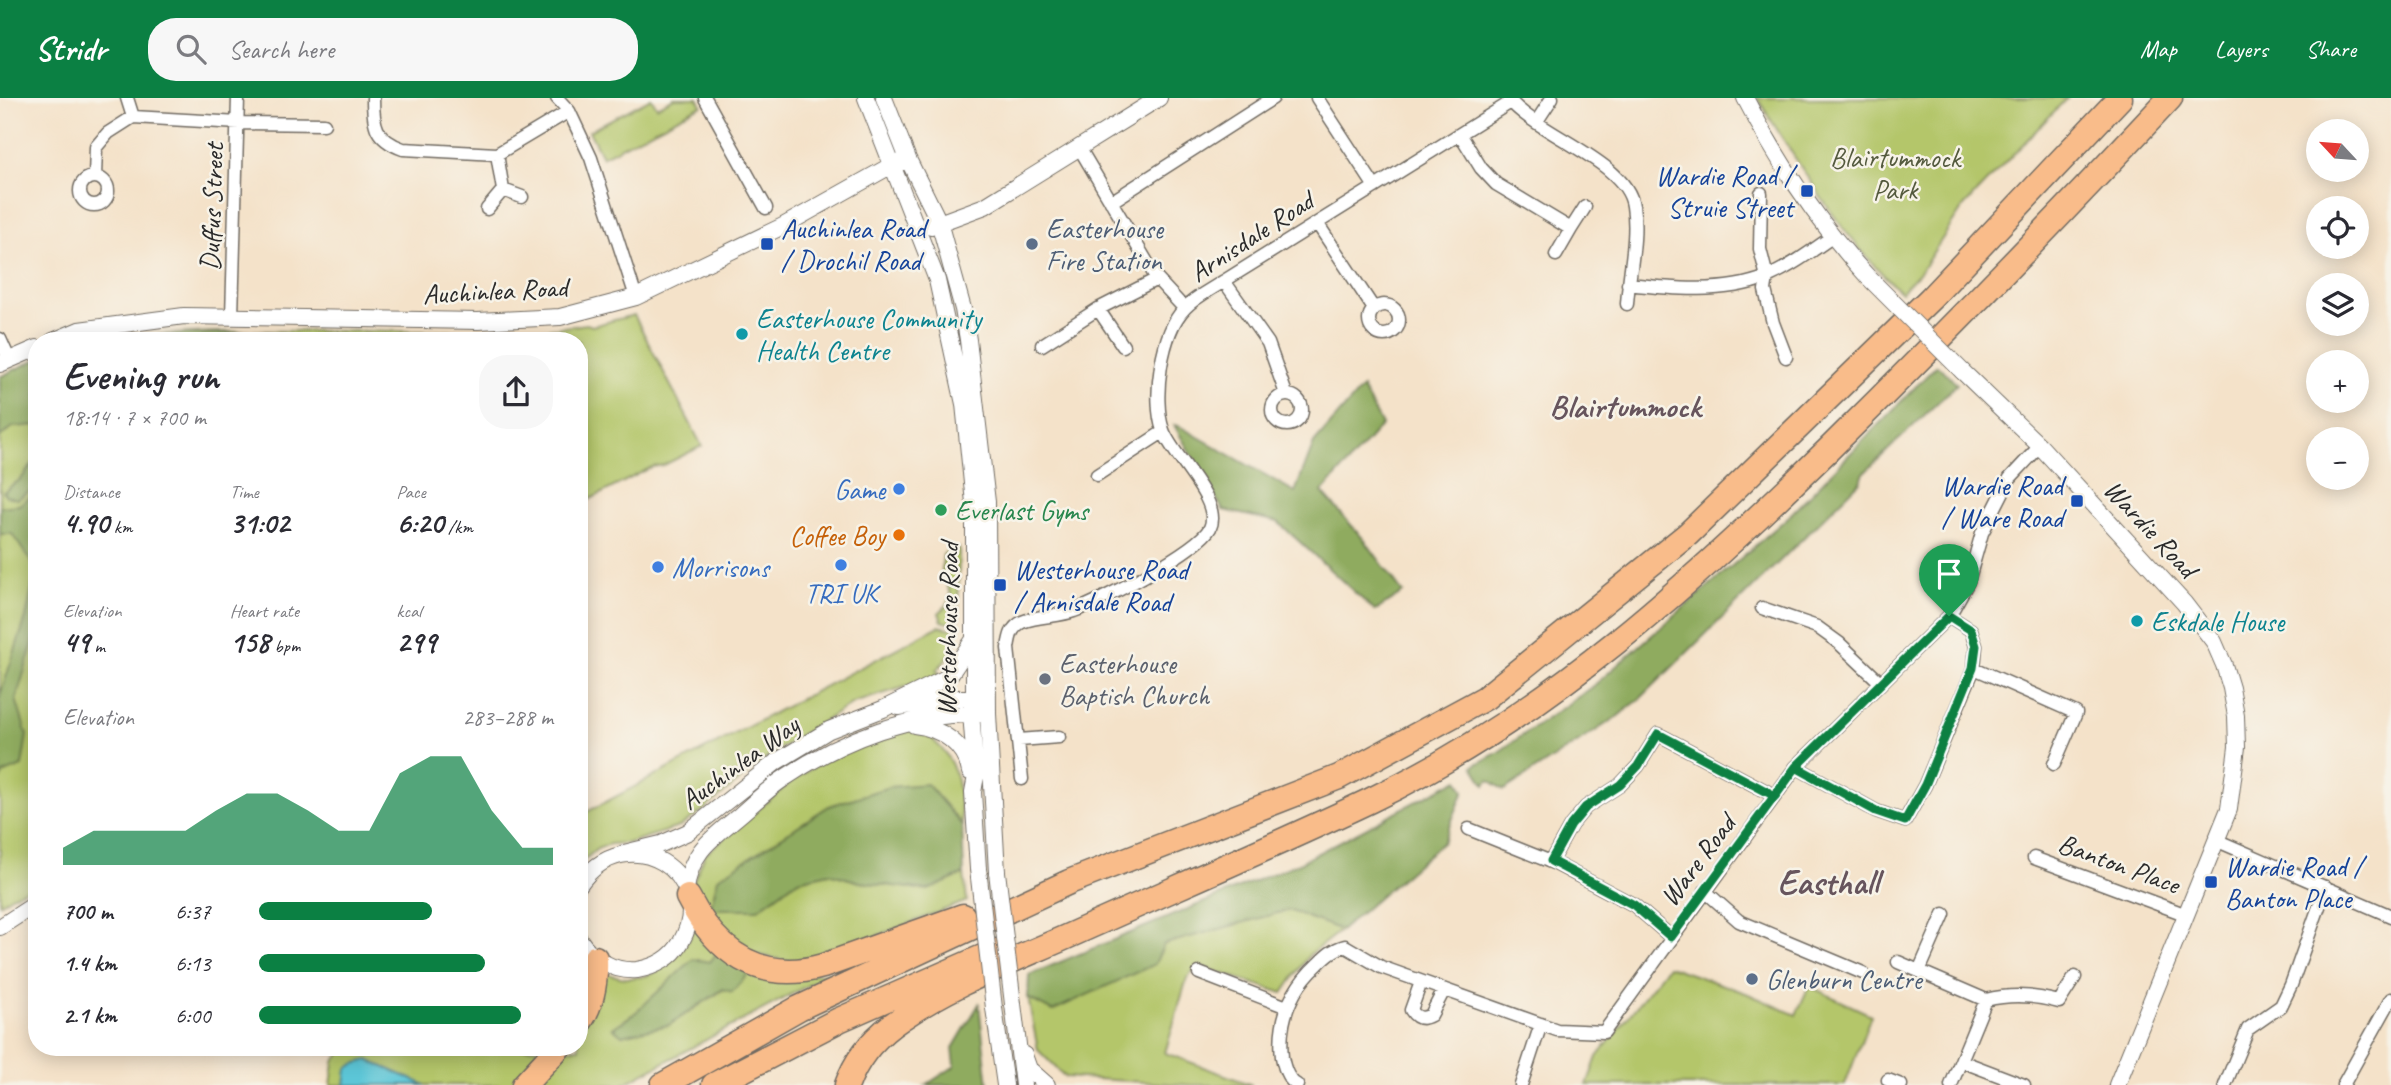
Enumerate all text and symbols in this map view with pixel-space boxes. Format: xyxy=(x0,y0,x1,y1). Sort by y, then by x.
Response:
search box xyxy=(148,18,638,81)
text: Stridr xyxy=(35,28,106,70)
icon: search xyxy=(172,30,210,68)
text: Search here xyxy=(228,33,334,66)
text: Map xyxy=(2140,34,2177,64)
text: Layers xyxy=(2215,34,2268,64)
text: Share xyxy=(2306,34,2356,64)
north arrow xyxy=(2306,119,2370,182)
map controls xyxy=(2306,119,2369,490)
street label: Duffus Street xyxy=(192,140,231,271)
park label: Blairtummock Park xyxy=(1830,140,1963,207)
place label: Wardie Road / Struie Street xyxy=(1656,158,1799,225)
street label: Arnisdale Road xyxy=(1183,181,1323,289)
marker: Wardie Road / Struie Street xyxy=(1799,183,1815,199)
button: locate xyxy=(2306,196,2369,259)
place label: Auchinlea Road / Drochil Road xyxy=(781,211,930,278)
place label: Easterhouse Fire Station xyxy=(1046,211,1165,278)
marker: Auchinlea Road / Drochil Road xyxy=(759,236,775,252)
marker: Easterhouse Fire Station xyxy=(1024,236,1040,252)
street label: Auchinlea Road xyxy=(422,269,572,312)
button: layers xyxy=(2306,273,2369,336)
place label: Easterhouse Community Health Centre xyxy=(756,301,984,368)
marker: Easterhouse Community Health Centre xyxy=(734,326,750,342)
button: + xyxy=(2306,350,2369,413)
text: Evening run xyxy=(63,353,219,400)
button: share xyxy=(479,355,553,429)
district label: Blairtummock xyxy=(1550,386,1703,427)
text: 18:14 · 7 × 700 m xyxy=(63,403,206,432)
button: − xyxy=(2306,427,2369,490)
place label: Wardie Road / Ware Road xyxy=(1942,468,2067,535)
place label: Game xyxy=(834,472,887,507)
street label: Wardie Road xyxy=(2096,472,2208,588)
text: Distance xyxy=(63,480,120,504)
text: Time xyxy=(230,480,259,504)
text: Pace xyxy=(396,480,426,504)
marker: Game xyxy=(891,481,907,497)
place label: Everlast Gyms xyxy=(955,493,1090,528)
marker: Wardie Road / Ware Road xyxy=(2069,493,2085,509)
marker: Everlast Gyms xyxy=(933,502,949,518)
text: 4.90 xyxy=(63,504,109,542)
text: 31:02 xyxy=(230,504,290,542)
text: 6:20 xyxy=(396,504,443,542)
text: km xyxy=(109,515,132,539)
text: /km xyxy=(443,515,473,539)
place label: Coffee Boy xyxy=(789,518,887,553)
marker: Coffee Boy xyxy=(891,527,907,543)
street label: Westerhouse Road xyxy=(928,538,967,716)
pin xyxy=(1919,544,1979,616)
place label: Morrisons xyxy=(672,550,771,585)
place label: Westerhouse Road / Arnisdale Road xyxy=(1014,552,1192,619)
icon: arrive xyxy=(1930,555,1968,593)
marker: TRI UK xyxy=(833,557,849,573)
marker: Morrisons xyxy=(650,559,666,575)
place label: TRI UK xyxy=(805,576,881,611)
marker: Westerhouse Road / Arnisdale Road xyxy=(992,577,1008,593)
text: Elevation xyxy=(63,599,121,623)
text: Heart rate xyxy=(230,599,299,623)
text: kcal xyxy=(396,599,421,623)
place label: Eskdale House xyxy=(2151,604,2286,639)
marker: Eskdale House xyxy=(2129,613,2145,629)
text: 49 xyxy=(63,623,90,661)
text: 158 xyxy=(230,623,270,661)
text: 299 xyxy=(396,623,436,661)
text: m xyxy=(90,634,105,658)
text: bpm xyxy=(270,634,300,658)
place label: Easterhouse Baptish Church xyxy=(1059,646,1211,713)
marker: Easterhouse Baptish Church xyxy=(1037,671,1053,687)
text: Elevation xyxy=(63,703,134,732)
text: 283–288 m xyxy=(462,703,553,732)
street label: Auchinlea Way xyxy=(673,706,808,817)
street label: Ware Road xyxy=(1652,804,1746,913)
street label: Banton Place xyxy=(2053,825,2186,902)
place label: Wardie Road / Banton Place xyxy=(2225,849,2368,916)
district label: Easthall xyxy=(1777,860,1885,905)
marker: Wardie Road / Banton Place xyxy=(2203,874,2219,890)
text: 700 m xyxy=(63,897,113,926)
text: 6:37 xyxy=(175,897,211,926)
text: 1.4 km xyxy=(63,949,117,978)
text: 6:13 xyxy=(175,949,211,978)
place label: Glenburn Centre xyxy=(1766,962,1924,997)
marker: Glenburn Centre xyxy=(1744,971,1760,987)
text: 2.1 km xyxy=(63,1001,117,1030)
text: 6:00 xyxy=(175,1001,211,1030)

